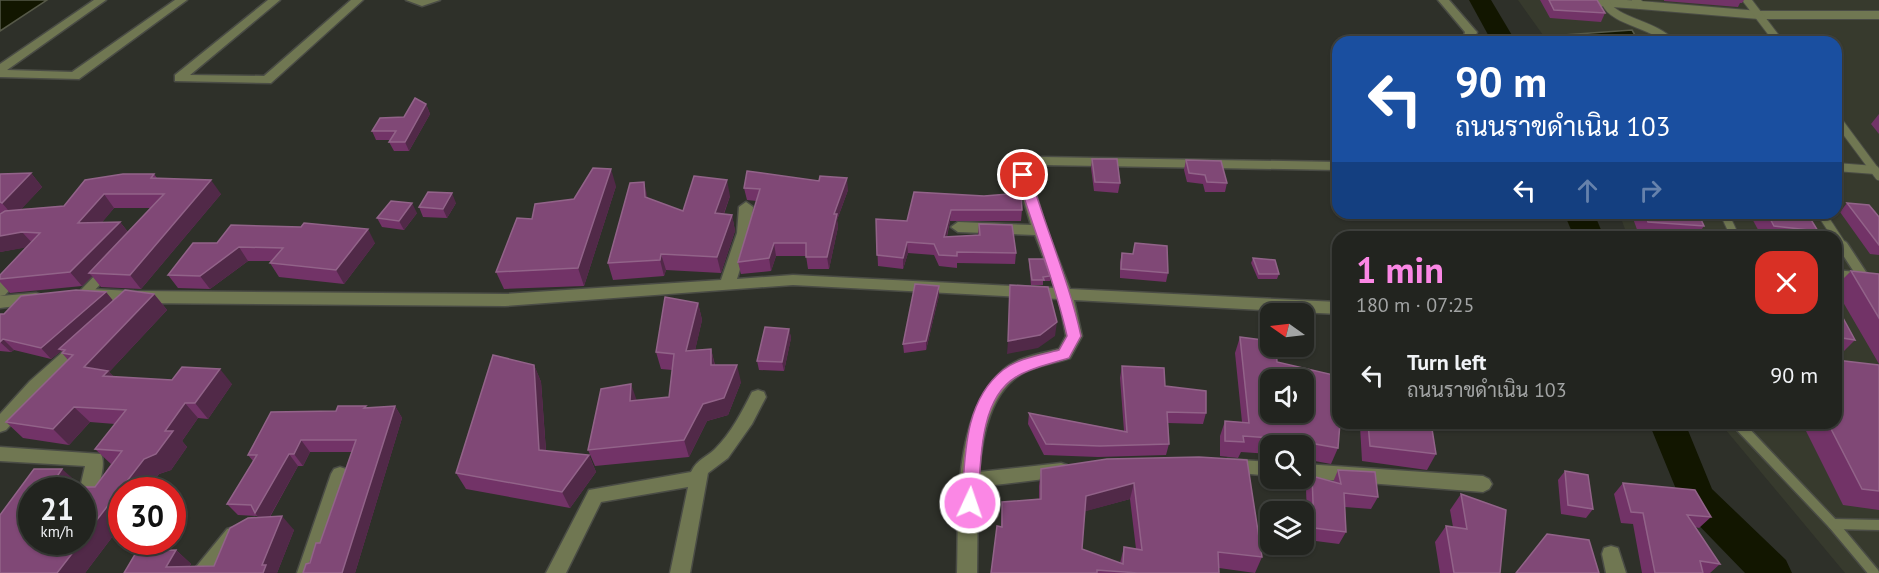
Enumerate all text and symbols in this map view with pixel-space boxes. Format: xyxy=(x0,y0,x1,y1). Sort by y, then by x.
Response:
text: 90 m xyxy=(1455,54,1547,109)
icon: left xyxy=(1356,60,1434,138)
text: ถนนราขดำเนิน 103 xyxy=(1455,109,1671,143)
pin xyxy=(997,149,1048,200)
icon: arrive xyxy=(1006,158,1039,191)
icon: left xyxy=(1508,174,1541,207)
icon: ahead xyxy=(1571,174,1604,207)
icon: right xyxy=(1634,174,1667,207)
text: 1 min xyxy=(1356,246,1444,293)
button: close xyxy=(1755,251,1818,314)
text: 180 m · 07:25 xyxy=(1356,292,1474,318)
north arrow xyxy=(1260,303,1314,357)
map controls xyxy=(1260,303,1314,555)
text: Turn left xyxy=(1407,348,1487,376)
icon: left xyxy=(1356,359,1389,392)
text: 90 m xyxy=(1770,361,1818,389)
button: sound xyxy=(1260,369,1314,423)
text: ถนนราขดำเนิน 103 xyxy=(1407,377,1567,403)
button: search xyxy=(1260,435,1314,489)
position arrow xyxy=(938,471,1002,535)
speed limit sign: 30 xyxy=(108,477,186,555)
text: 21 xyxy=(40,489,74,528)
button: layers xyxy=(1260,501,1314,555)
text: km/h xyxy=(41,522,73,541)

